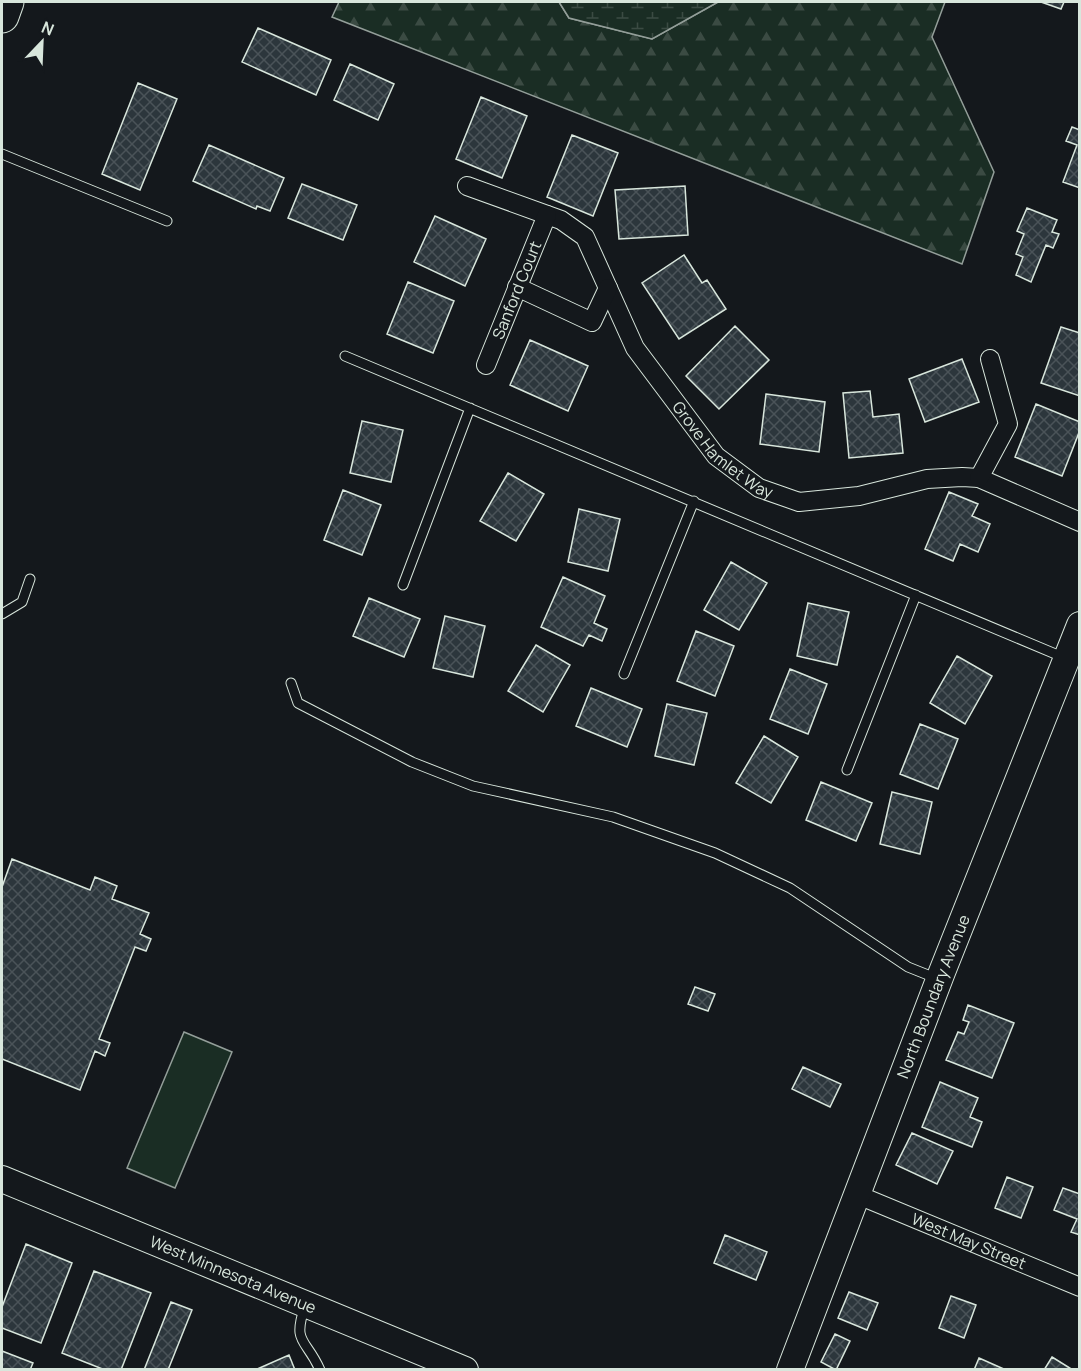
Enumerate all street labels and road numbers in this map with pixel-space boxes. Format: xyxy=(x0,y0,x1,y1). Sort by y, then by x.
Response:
street label: Sanford Court xyxy=(487,238,546,342)
street label: Grove Hamlet Way xyxy=(668,397,776,503)
street label: North Boundary Avenue xyxy=(891,911,975,1082)
street label: West May Street xyxy=(908,1207,1029,1274)
street label: West Minnesota Avenue xyxy=(147,1230,320,1318)

